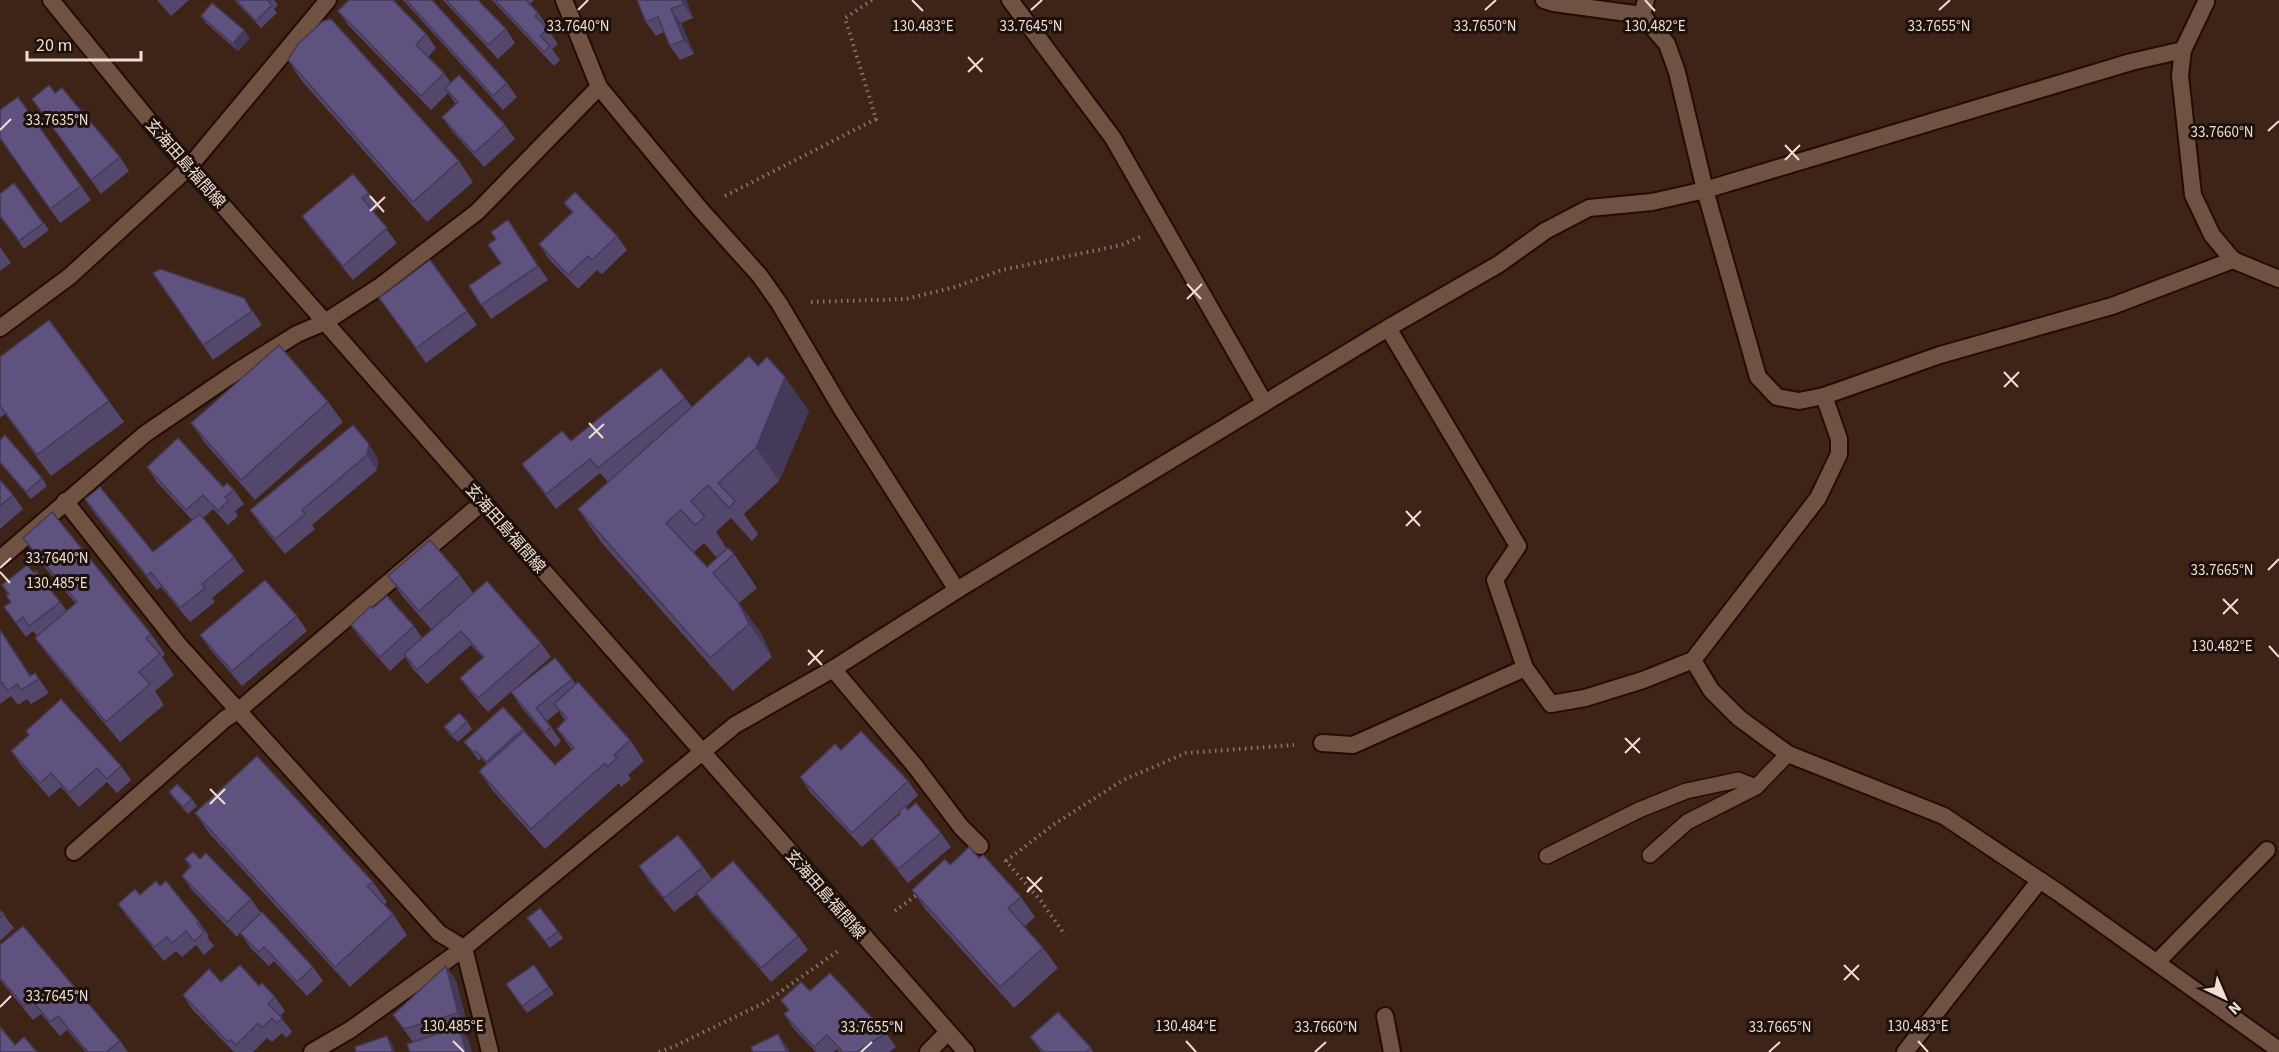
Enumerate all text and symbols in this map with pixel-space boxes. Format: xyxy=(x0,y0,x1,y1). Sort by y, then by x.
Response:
text: 33.7640°N xyxy=(546,16,610,37)
text: 130.483°E xyxy=(892,16,954,37)
text: 33.7645°N xyxy=(999,16,1063,37)
text: 33.7650°N xyxy=(1453,16,1517,37)
text: 130.482°E xyxy=(1624,16,1686,37)
text: 33.7655°N xyxy=(1907,16,1971,37)
scale bar xyxy=(27,24,141,62)
text: 20 m xyxy=(36,33,72,58)
text: 33.7635°N xyxy=(25,110,89,131)
street label: 玄海田島福間線 xyxy=(140,114,230,213)
text: 33.7660°N xyxy=(2190,122,2254,143)
street label: 玄海田島福間線 xyxy=(460,479,550,578)
text: 33.7640°N xyxy=(25,548,89,569)
text: 33.7665°N xyxy=(2190,560,2254,581)
text: 130.485°E xyxy=(26,573,88,594)
text: 130.482°E xyxy=(2191,636,2253,657)
street label: 玄海田島福間線 xyxy=(780,845,870,944)
north arrow xyxy=(2195,968,2255,1028)
text: 33.7645°N xyxy=(25,986,89,1007)
text: N xyxy=(2223,996,2246,1020)
text: 130.485°E xyxy=(422,1016,484,1037)
text: 130.484°E xyxy=(1155,1016,1217,1037)
text: 130.483°E xyxy=(1887,1016,1949,1037)
text: 33.7655°N xyxy=(840,1017,904,1038)
text: 33.7660°N xyxy=(1294,1017,1358,1038)
text: 33.7665°N xyxy=(1748,1017,1812,1038)

